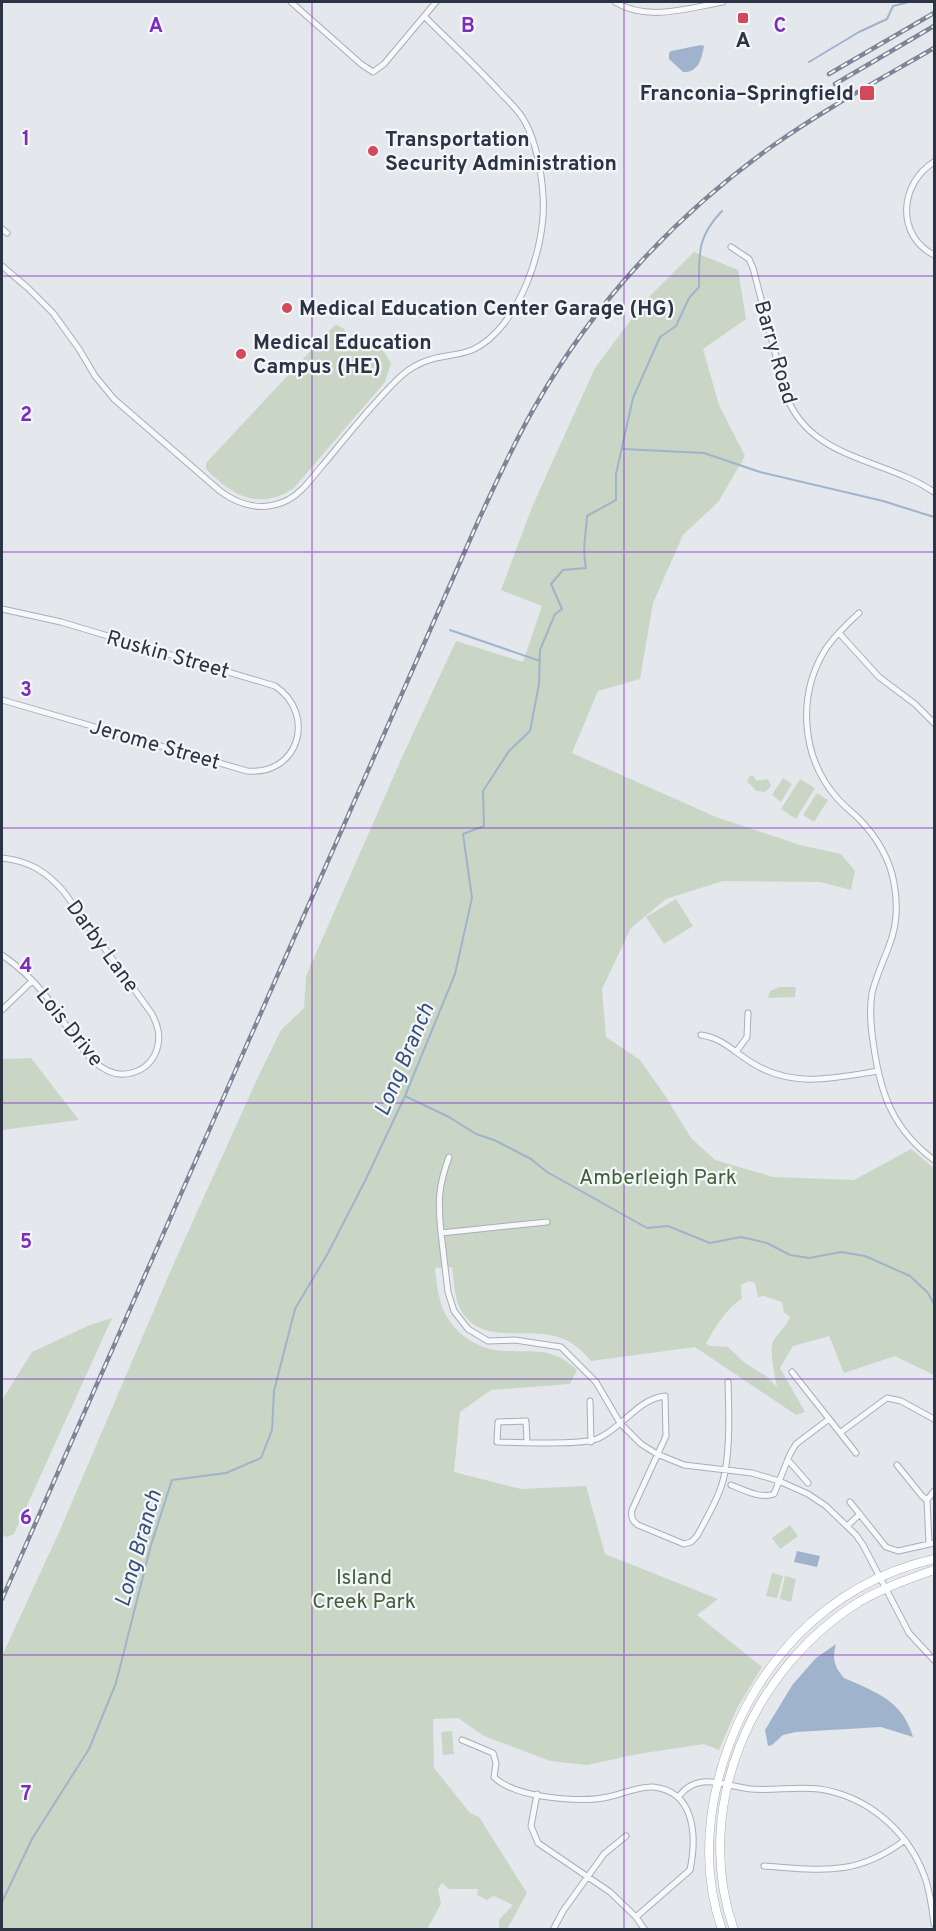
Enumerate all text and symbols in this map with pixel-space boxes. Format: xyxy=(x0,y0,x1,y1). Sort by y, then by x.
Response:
marker: A xyxy=(736,11,750,25)
text: A xyxy=(149,14,163,40)
text: B xyxy=(461,14,475,40)
text: C xyxy=(774,14,786,40)
place label: A xyxy=(735,28,751,55)
place label: Franconia–Springfield xyxy=(640,81,854,108)
marker: Franconia–Springfield xyxy=(858,84,876,102)
text: 1 xyxy=(22,127,30,153)
place label: Transportation Security Administration xyxy=(385,127,617,178)
marker: Transportation Security Administration xyxy=(366,144,380,158)
place label: Medical Education Center Garage (HG) xyxy=(299,296,675,323)
street label: Barry Road xyxy=(747,298,802,407)
marker: Medical Education Center Garage (HG) xyxy=(280,301,294,315)
place label: Medical Education Campus (HE) xyxy=(253,330,432,381)
marker: Medical Education Campus (HE) xyxy=(234,347,248,361)
text: 2 xyxy=(20,403,32,429)
street label: Ruskin Street xyxy=(103,625,232,686)
text: 3 xyxy=(20,678,32,704)
street label: Jerome Street xyxy=(86,714,223,777)
street label: Darby Lane xyxy=(59,895,144,998)
text: 4 xyxy=(20,954,32,980)
street label: Lois Drive xyxy=(29,983,109,1073)
water label: Long Branch xyxy=(369,999,441,1120)
park label: Amberleigh Park xyxy=(579,1165,737,1192)
text: 5 xyxy=(20,1230,32,1256)
water label: Long Branch xyxy=(110,1487,169,1610)
text: 6 xyxy=(20,1506,32,1532)
park label: Island Creek Park xyxy=(312,1565,416,1616)
text: 7 xyxy=(21,1782,31,1808)

